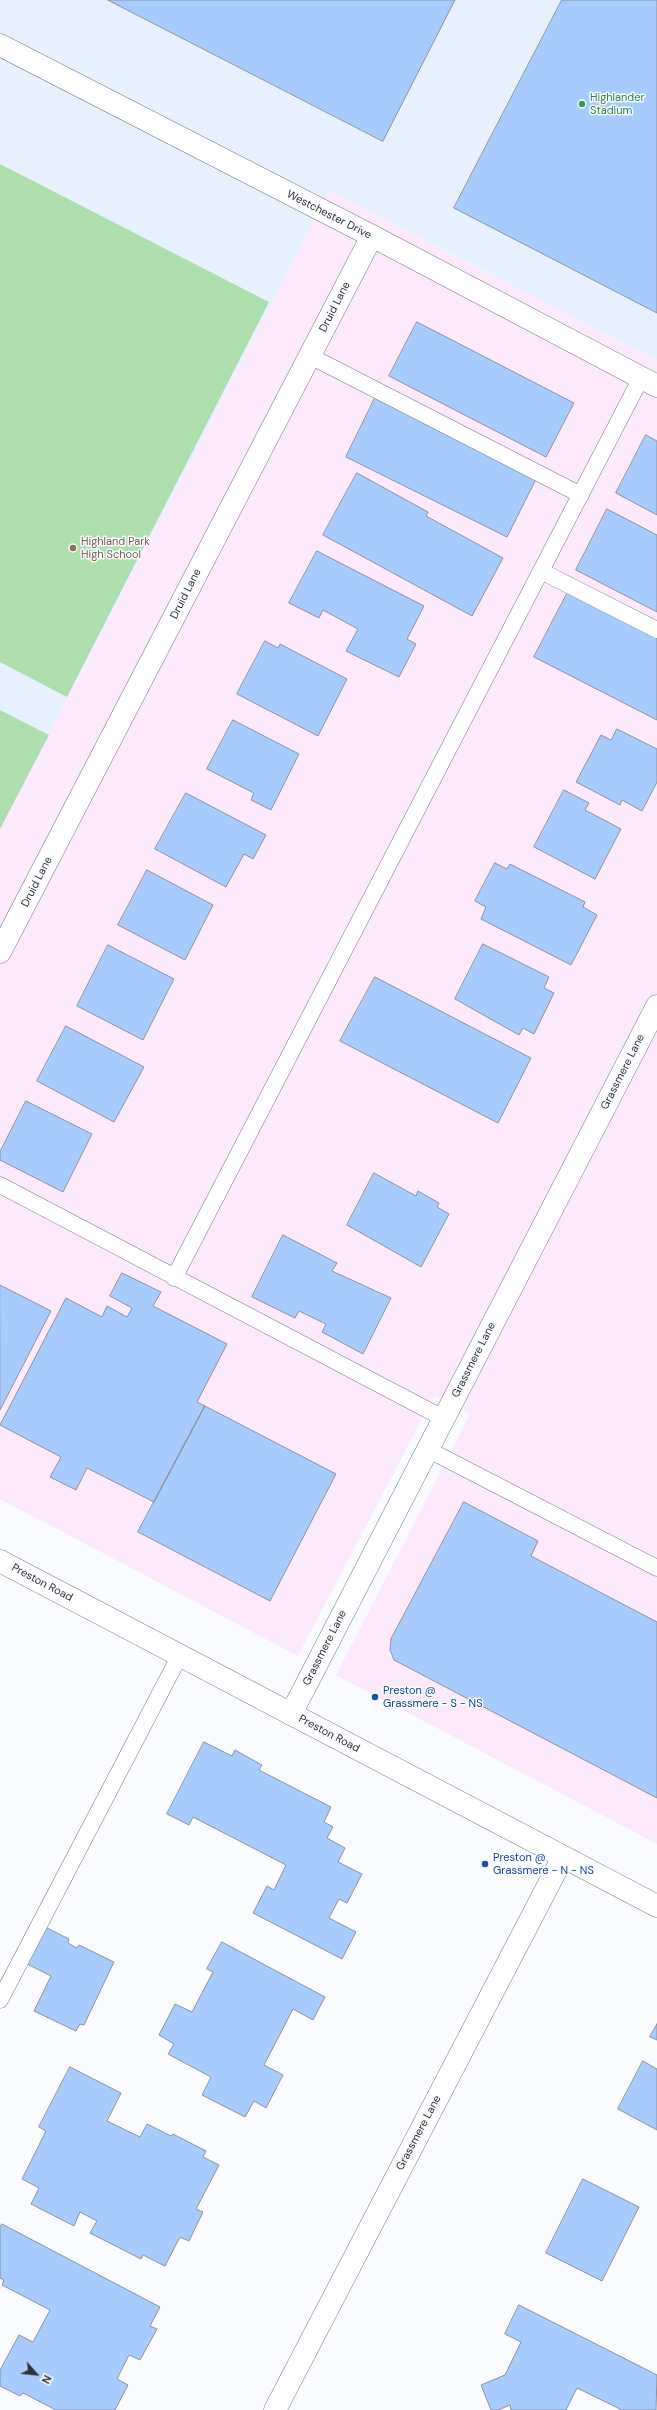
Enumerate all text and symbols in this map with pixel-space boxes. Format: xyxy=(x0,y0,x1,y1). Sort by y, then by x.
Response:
place label: Highlander Stadium xyxy=(590,91,645,117)
marker: Highlander Stadium xyxy=(577,99,587,109)
street label: Westchester Drive xyxy=(284,188,374,242)
street label: Druid Lane xyxy=(317,280,353,334)
place label: Highland Park High School xyxy=(81,535,150,561)
marker: Highland Park High School xyxy=(68,543,78,553)
street label: Druid Lane xyxy=(168,567,204,621)
street label: Druid Lane xyxy=(19,855,55,909)
street label: Grassmere Lane xyxy=(598,1032,648,1112)
street label: Grassmere Lane xyxy=(449,1320,499,1400)
street label: Preston Road xyxy=(9,1561,75,1605)
street label: Grassmere Lane xyxy=(300,1608,350,1688)
place label: Preston @ Grassmere - S - NS xyxy=(383,1684,483,1710)
marker: Preston @ Grassmere - S - NS xyxy=(370,1692,380,1702)
street label: Preston Road xyxy=(296,1712,362,1756)
place label: Preston @ Grassmere - N - NS xyxy=(493,1851,594,1877)
marker: Preston @ Grassmere - N - NS xyxy=(480,1859,490,1869)
street label: Grassmere Lane xyxy=(394,2093,444,2173)
north arrow xyxy=(16,2354,56,2394)
text: N xyxy=(39,2373,55,2386)

